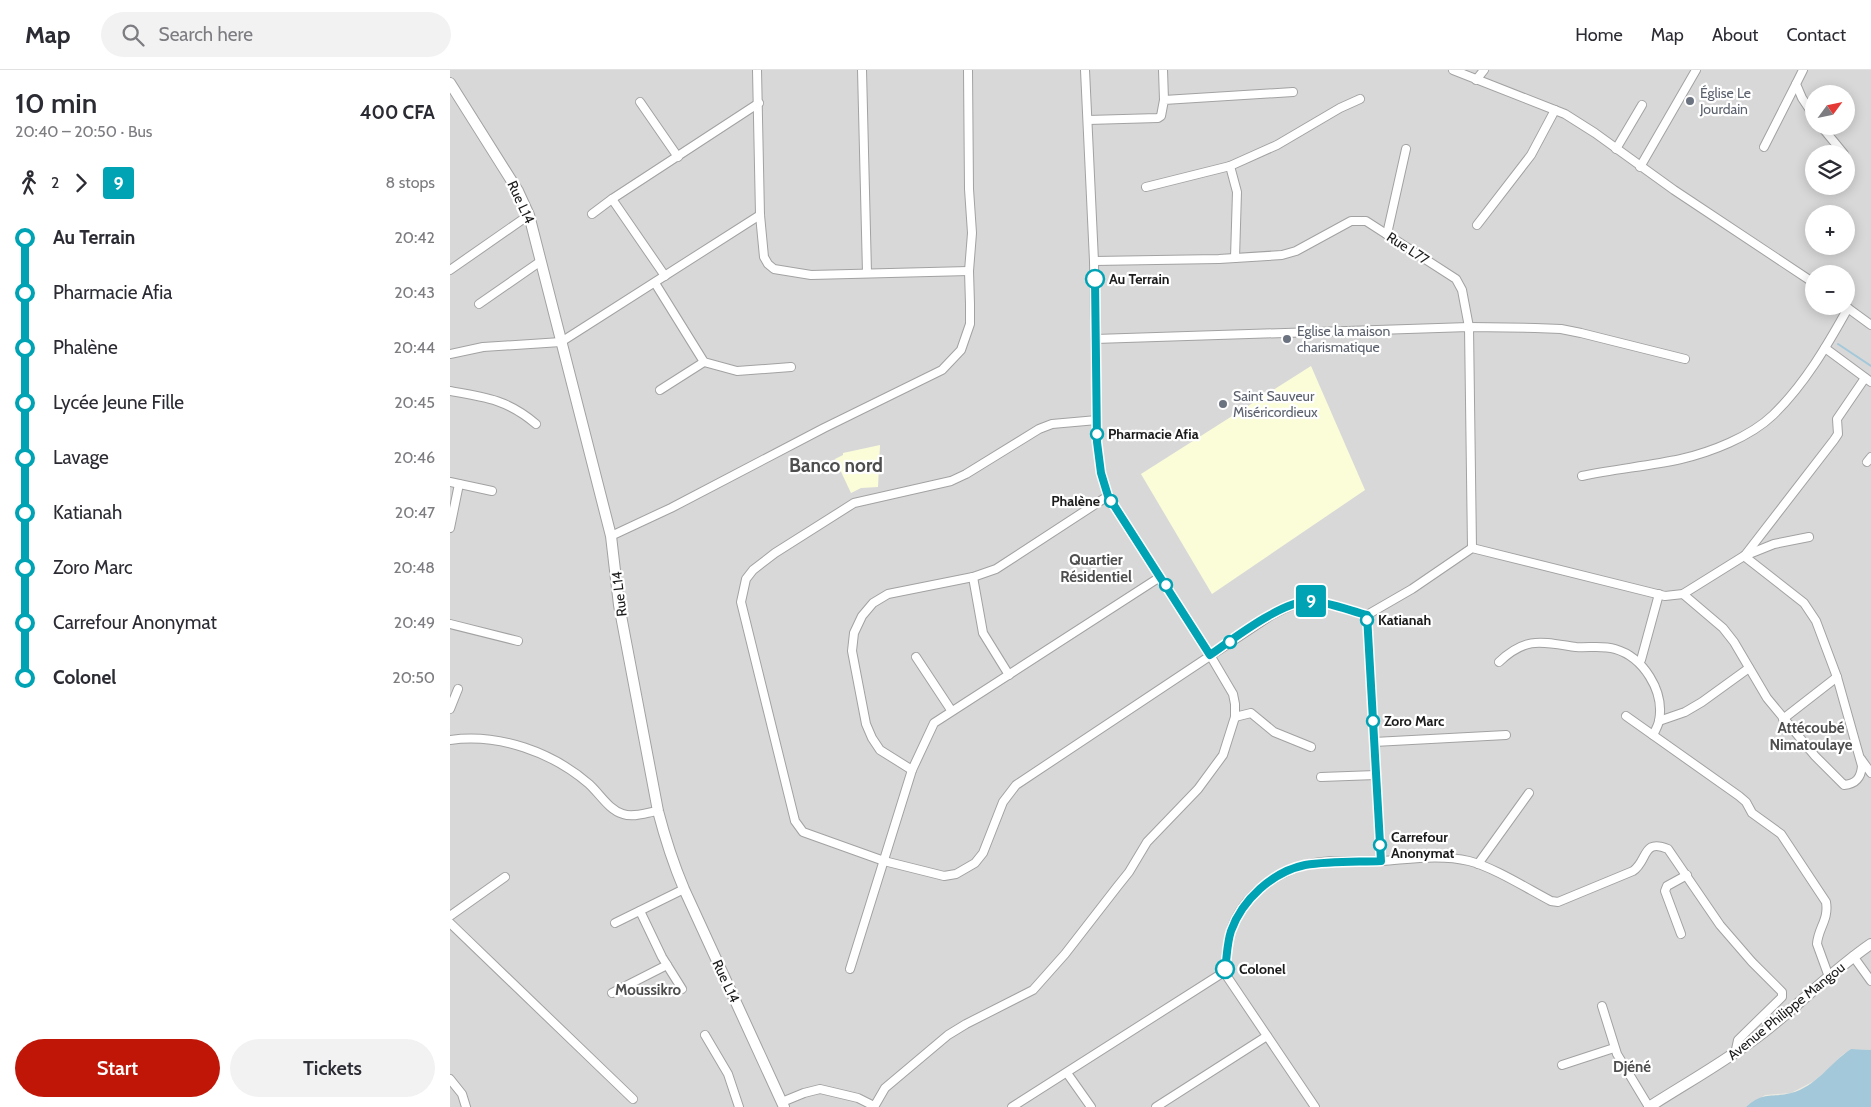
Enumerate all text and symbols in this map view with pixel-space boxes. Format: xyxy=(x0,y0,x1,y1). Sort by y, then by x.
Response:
search box xyxy=(101,12,451,57)
text: Map xyxy=(25,20,71,49)
icon: search xyxy=(119,21,147,49)
text: Search here xyxy=(159,23,253,46)
text: Home xyxy=(1575,24,1623,46)
text: Map xyxy=(1651,24,1684,46)
text: About xyxy=(1712,24,1758,46)
text: Contact xyxy=(1786,24,1846,46)
place label: Église Le Jourdain xyxy=(1699,84,1751,118)
north arrow xyxy=(1805,85,1855,135)
map controls xyxy=(1805,85,1855,315)
text: 10 min xyxy=(15,86,97,120)
marker: Église Le Jourdain xyxy=(1684,95,1696,107)
text: 400 CFA xyxy=(360,101,435,124)
text: 20:40 – 20:50 · Bus xyxy=(15,122,152,141)
button: layers xyxy=(1805,145,1855,195)
icon: walk xyxy=(15,169,43,197)
icon: forward xyxy=(67,169,95,197)
text: 9 xyxy=(113,172,124,194)
text: 2 xyxy=(51,173,59,192)
text: 8 stops xyxy=(385,173,435,192)
street label: Rue L14 xyxy=(503,178,539,226)
button: + xyxy=(1805,205,1855,255)
text: Au Terrain xyxy=(53,226,135,249)
text: 20:42 xyxy=(394,228,435,247)
street label: Rue L77 xyxy=(1383,228,1433,268)
button: − xyxy=(1805,265,1855,315)
marker: Au Terrain xyxy=(1085,269,1105,289)
place label: Au Terrain xyxy=(1109,270,1170,288)
text: Pharmacie Afia xyxy=(53,281,173,304)
text: 20:43 xyxy=(394,283,435,302)
place label: Eglise la maison charismatique xyxy=(1297,322,1391,356)
marker: Eglise la maison charismatique xyxy=(1281,333,1293,345)
text: Phalène xyxy=(53,336,118,359)
text: 20:44 xyxy=(394,338,435,357)
place label: Saint Sauveur Miséricordieux xyxy=(1233,387,1318,421)
text: Lycée Jeune Fille xyxy=(53,391,184,414)
text: 20:45 xyxy=(394,393,435,412)
marker: Saint Sauveur Miséricordieux xyxy=(1217,398,1229,410)
place label: Pharmacie Afia xyxy=(1108,425,1199,443)
marker: Pharmacie Afia xyxy=(1090,427,1104,441)
text: Lavage xyxy=(53,446,109,469)
text: 20:46 xyxy=(394,448,435,467)
district label: Banco nord xyxy=(789,454,883,477)
place label: Phalène xyxy=(1051,492,1100,510)
marker: Phalène xyxy=(1104,494,1118,508)
text: Katianah xyxy=(53,501,122,524)
text: 20:47 xyxy=(395,503,435,522)
district label: Quartier Résidentiel xyxy=(1060,551,1132,586)
text: Zoro Marc xyxy=(53,556,133,579)
text: 20:48 xyxy=(393,558,435,577)
street label: Rue L14 xyxy=(607,570,631,618)
unlabelled marker xyxy=(1159,578,1173,592)
line badge: 9 xyxy=(1295,585,1327,617)
text: 9 xyxy=(1306,590,1316,612)
text: Carrefour Anonymat xyxy=(53,611,217,634)
place label: Katianah xyxy=(1378,611,1431,629)
text: 20:49 xyxy=(394,613,435,632)
marker: Katianah xyxy=(1360,613,1374,627)
unlabelled marker xyxy=(1223,635,1237,649)
text: Colonel xyxy=(53,666,116,689)
text: 20:50 xyxy=(392,668,435,687)
place label: Zoro Marc xyxy=(1384,712,1445,730)
marker: Zoro Marc xyxy=(1366,714,1380,728)
district label: Attécoubé Nimatoulaye xyxy=(1769,719,1853,754)
place label: Carrefour Anonymat xyxy=(1391,828,1455,862)
marker: Carrefour Anonymat xyxy=(1373,838,1387,852)
street label: Rue L14 xyxy=(708,957,744,1005)
street label: Avenue Philippe Mangou xyxy=(1724,958,1848,1064)
marker: Colonel xyxy=(1215,959,1235,979)
place label: Colonel xyxy=(1239,960,1286,978)
district label: Moussikro xyxy=(615,981,681,999)
button: Start xyxy=(15,1039,220,1097)
button: Tickets xyxy=(230,1039,435,1097)
district label: Djéné xyxy=(1613,1058,1651,1076)

